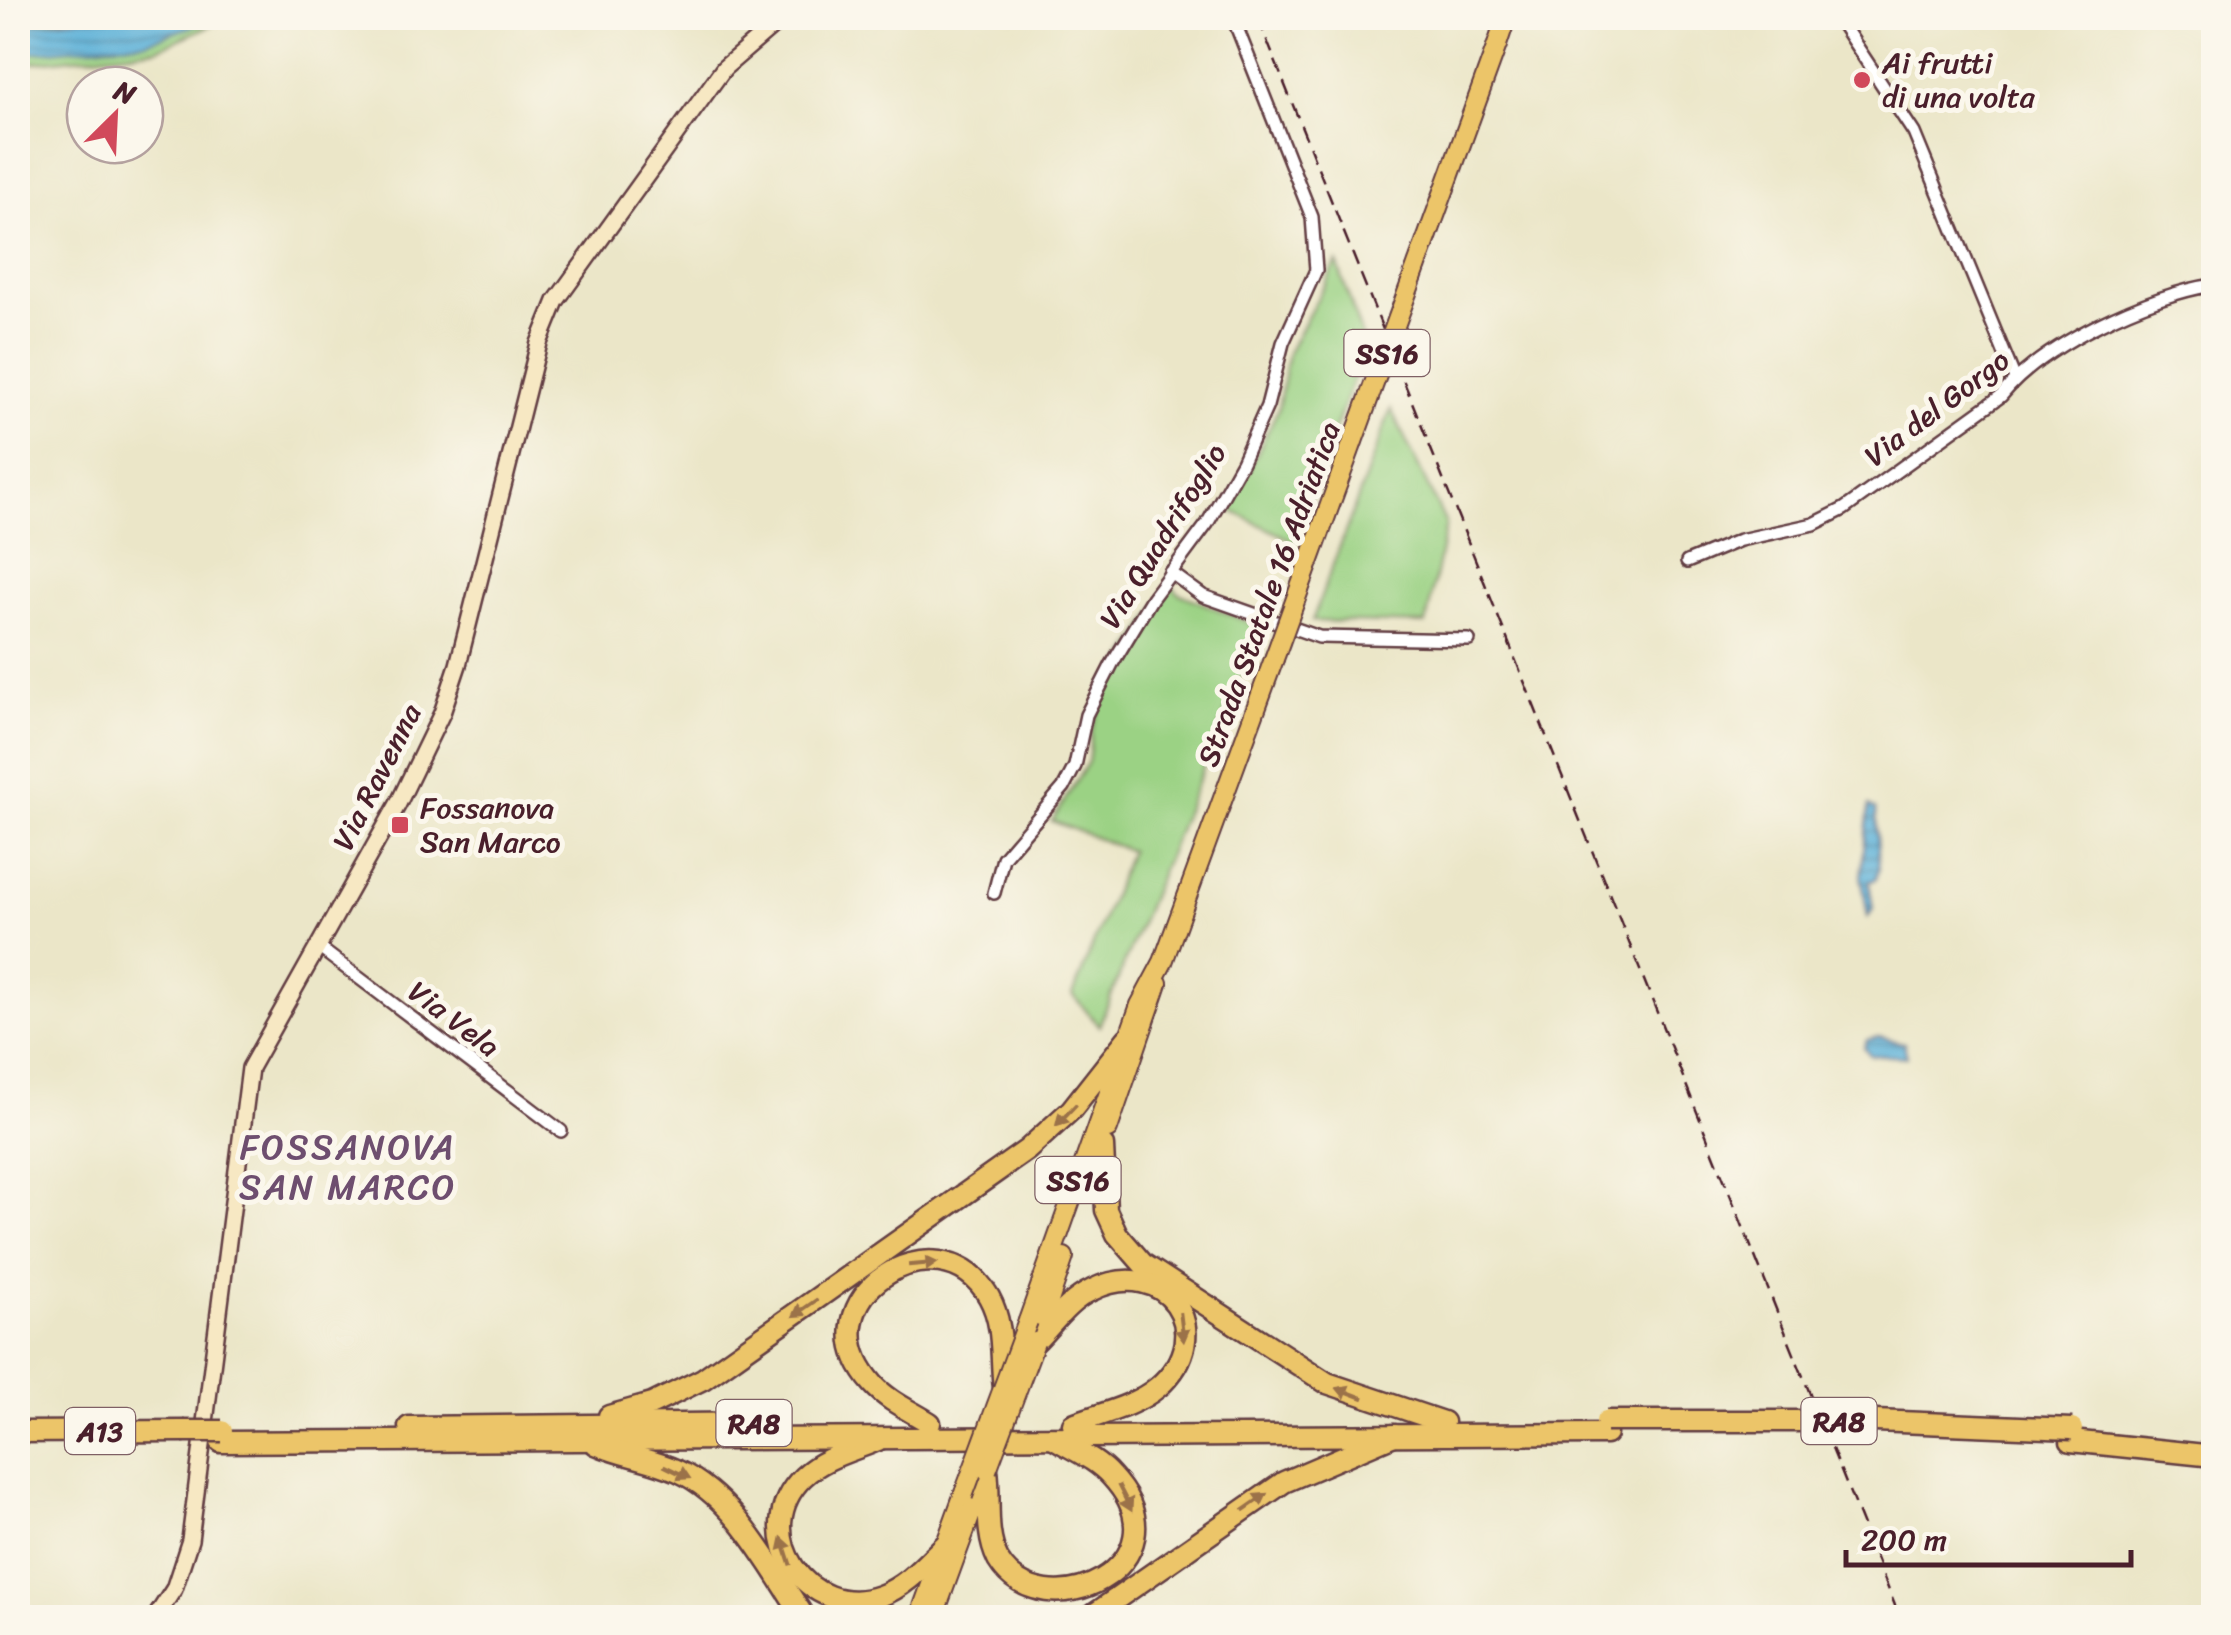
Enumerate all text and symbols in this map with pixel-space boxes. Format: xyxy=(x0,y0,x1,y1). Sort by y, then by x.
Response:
place label: Ai frutti di una volta xyxy=(1881,36,2036,124)
north arrow xyxy=(65,65,165,165)
text: N xyxy=(105,66,144,119)
marker: Ai frutti di una volta xyxy=(1851,69,1873,91)
road number: SS16 xyxy=(1344,330,1430,376)
street label: Via del Gorgo xyxy=(1852,335,2022,481)
street label: Strada Statale 16 Adriatica xyxy=(1181,414,1357,774)
street label: Via Quadrifoglio xyxy=(1084,432,1242,640)
street label: Via Ravenna xyxy=(317,693,438,860)
place label: Fossanova San Marco xyxy=(420,781,561,869)
marker: Fossanova San Marco xyxy=(389,814,411,836)
street label: Via Vela xyxy=(396,966,512,1072)
one-way arrow xyxy=(1055,1102,1078,1126)
district label: FOSSANOVA SAN MARCO xyxy=(239,1116,457,1218)
road number: SS16 xyxy=(1036,1157,1120,1203)
one-way arrow xyxy=(908,1255,939,1271)
one-way arrow xyxy=(792,1297,818,1317)
one-way arrow xyxy=(1174,1312,1190,1343)
one-way arrow xyxy=(1335,1385,1365,1400)
road number: RA8 xyxy=(1802,1398,1876,1444)
road number: RA8 xyxy=(716,1400,792,1446)
road number: A13 xyxy=(65,1408,135,1454)
one-way arrow xyxy=(662,1463,691,1480)
one-way arrow xyxy=(1116,1484,1133,1513)
one-way arrow xyxy=(1242,1493,1269,1512)
scale bar xyxy=(1846,1505,2131,1567)
text: 200 m xyxy=(1861,1513,1947,1567)
one-way arrow xyxy=(778,1535,793,1565)

